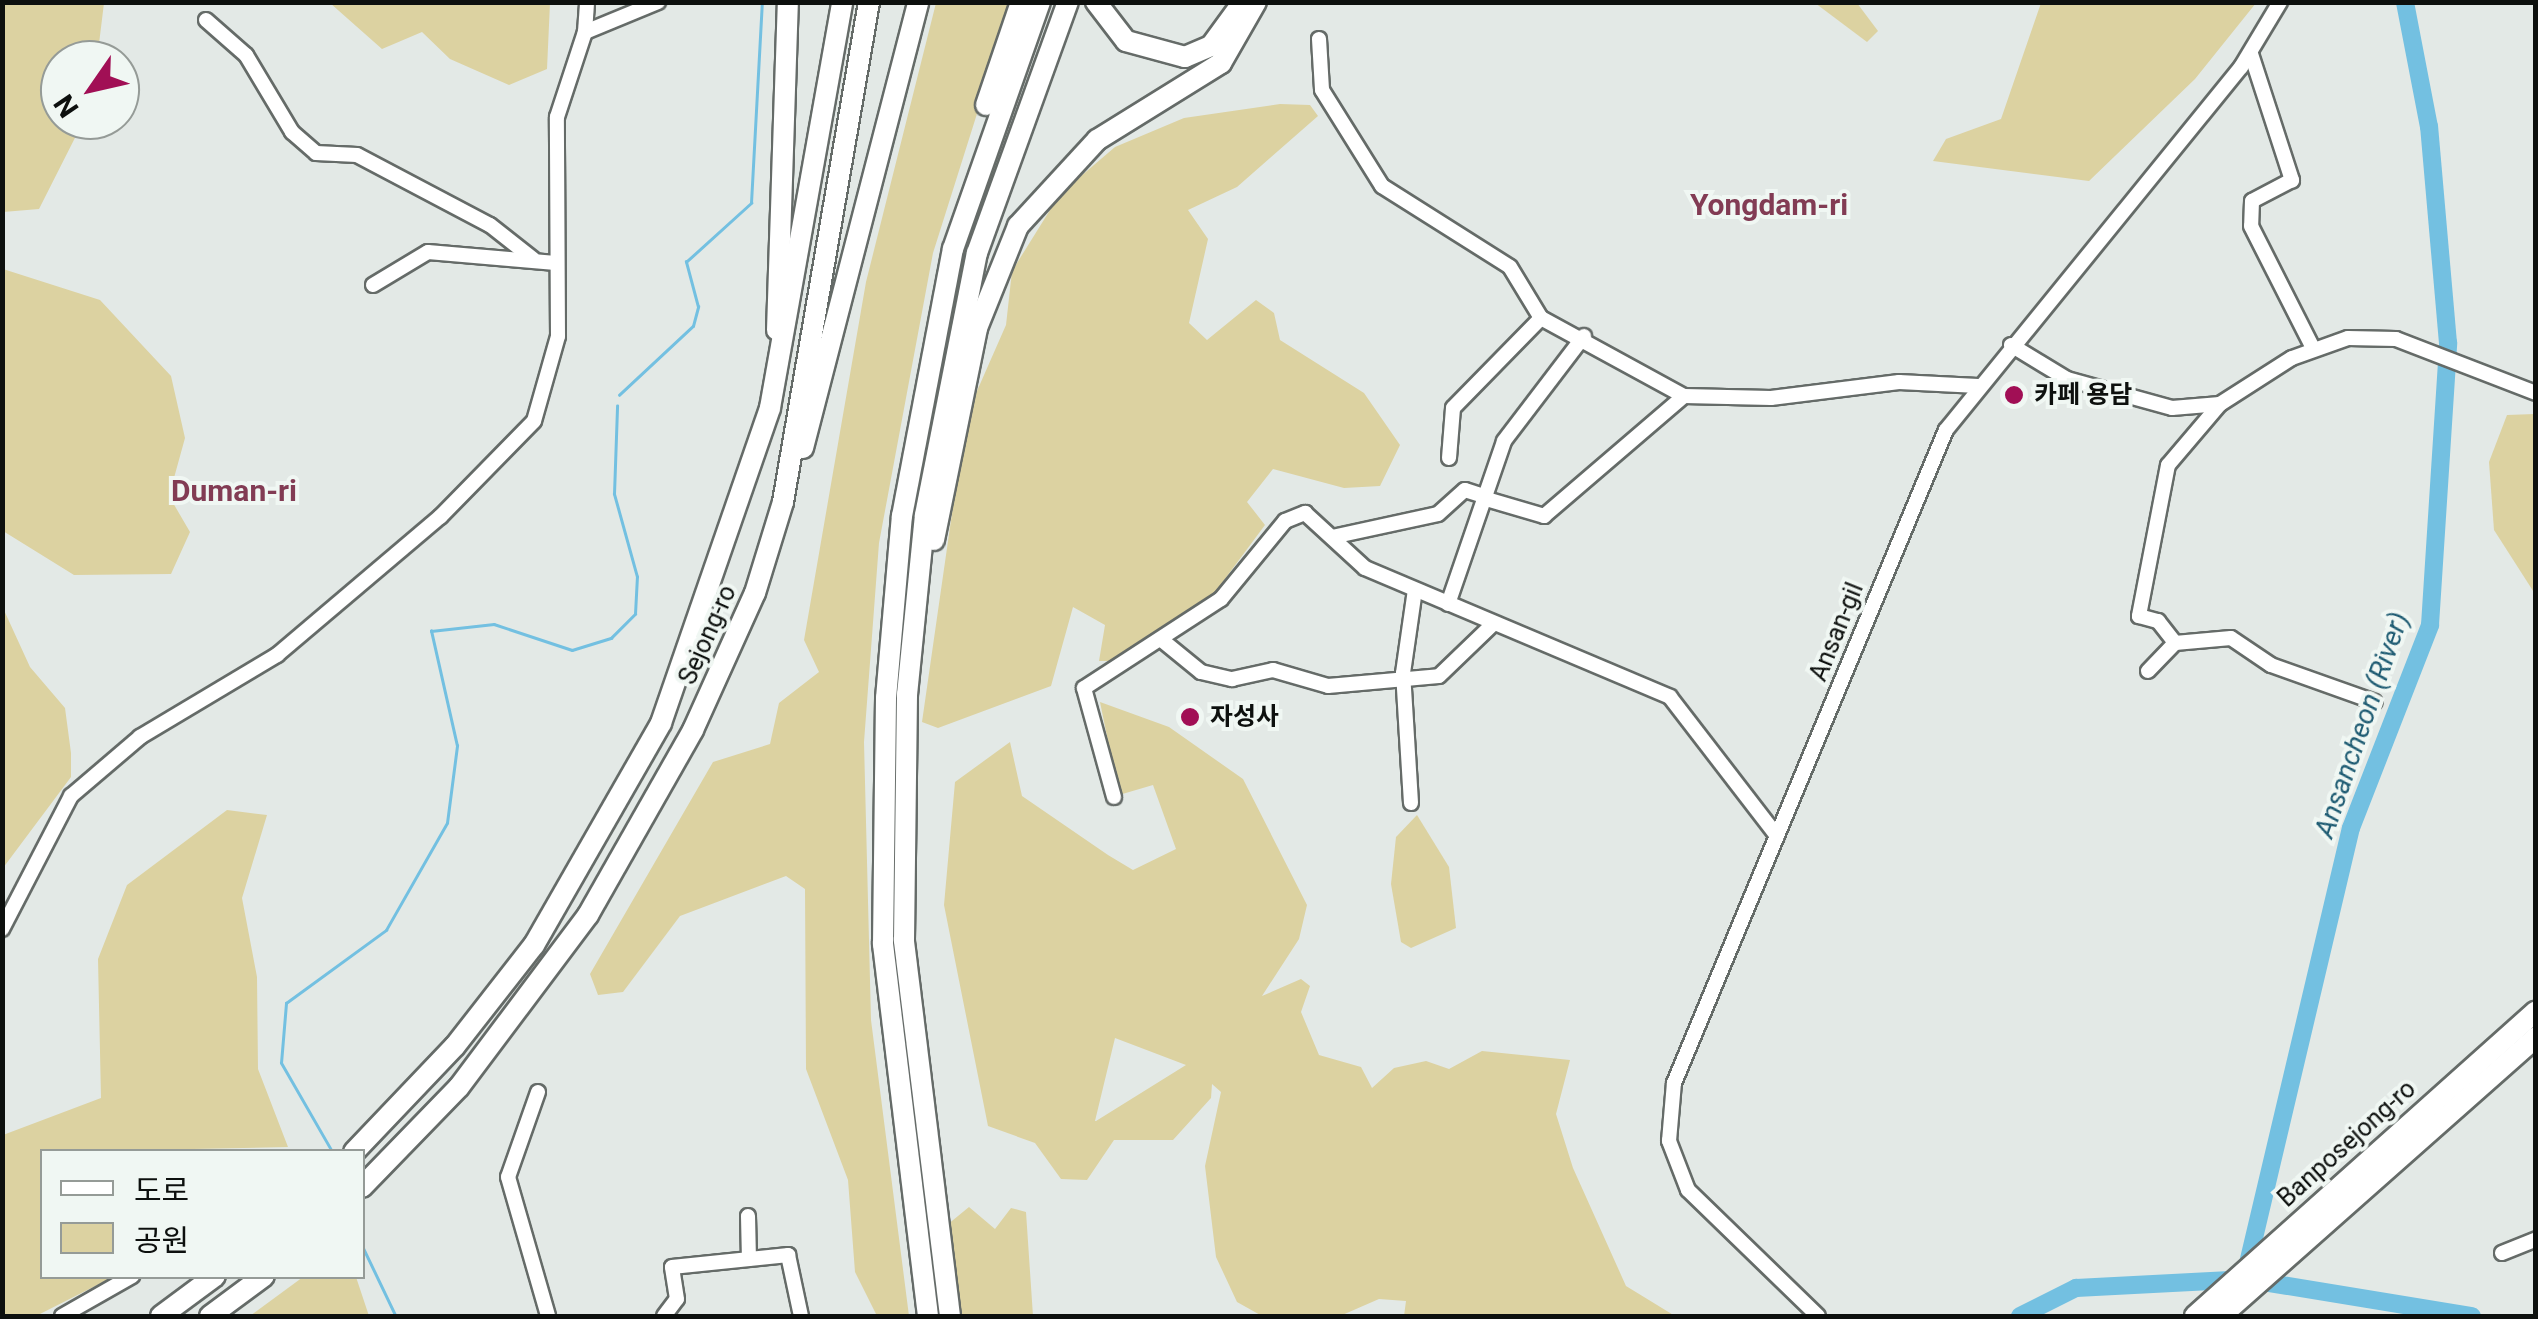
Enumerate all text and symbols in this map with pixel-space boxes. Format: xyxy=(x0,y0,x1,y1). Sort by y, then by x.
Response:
north arrow xyxy=(40,40,140,140)
text: N xyxy=(47,89,86,123)
district label: Yongdam-ri xyxy=(1690,187,1848,223)
place label: 카페 용담 xyxy=(2034,380,2132,410)
marker: 카페 용담 xyxy=(2003,384,2025,406)
district label: Duman-ri xyxy=(171,473,297,509)
street label: Ansan-gil xyxy=(1804,578,1870,686)
street label: Sejong-ro xyxy=(673,581,743,689)
water label: Ansancheon (River) xyxy=(2308,608,2416,842)
place label: 자성사 xyxy=(1210,702,1279,732)
marker: 자성사 xyxy=(1179,706,1201,728)
street label: Banposejong-ro xyxy=(2272,1074,2422,1214)
legend xyxy=(40,1149,365,1279)
text: 도로 xyxy=(134,1173,189,1208)
text: 공원 xyxy=(134,1223,189,1258)

